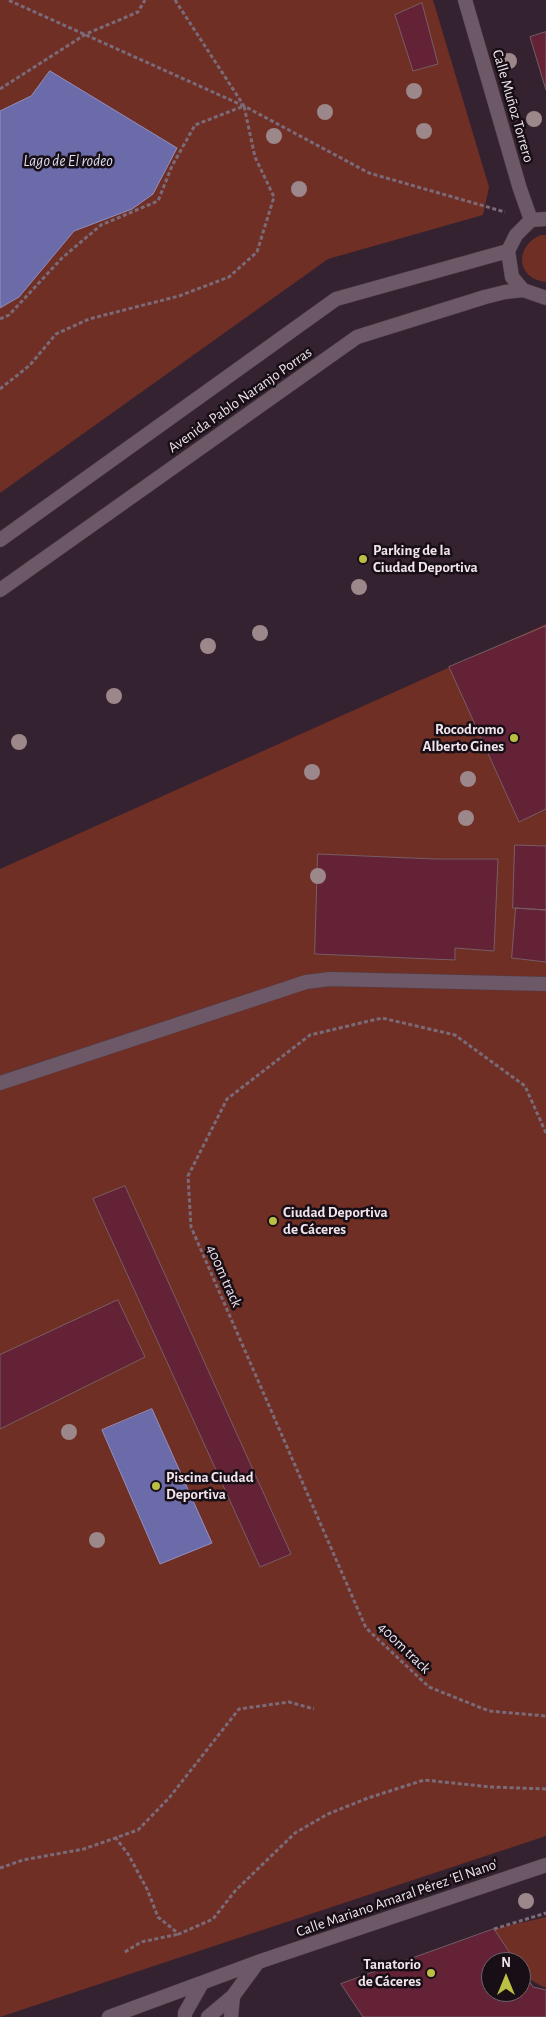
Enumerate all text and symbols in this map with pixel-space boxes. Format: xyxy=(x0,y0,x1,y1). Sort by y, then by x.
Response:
street label: Calle Muñoz Torrero xyxy=(488,48,538,164)
water label: Lago de El rodeo xyxy=(23,151,113,171)
street label: Avenida Pablo Naranjo Porras xyxy=(164,343,316,457)
place label: Parking de la Ciudad Deportiva xyxy=(373,541,478,576)
marker: Parking de la Ciudad Deportiva xyxy=(357,553,369,565)
place label: Rocodromo Alberto Gines xyxy=(422,720,504,755)
marker: Rocodromo Alberto Gines xyxy=(508,732,520,744)
place label: Ciudad Deportiva de Cáceres xyxy=(283,1203,388,1238)
marker: Ciudad Deportiva de Cáceres xyxy=(267,1215,279,1227)
street label: 400m track xyxy=(202,1242,246,1310)
place label: Piscina Ciudad Deportiva xyxy=(166,1468,254,1503)
marker: Piscina Ciudad Deportiva xyxy=(150,1480,162,1492)
street label: 400m track xyxy=(374,1618,434,1678)
street label: Calle Mariano Amaral Pérez 'El Nano' xyxy=(294,1855,500,1941)
north arrow xyxy=(481,1952,531,2002)
place label: Tanatorio de Cáceres xyxy=(358,1955,421,1990)
text: N xyxy=(501,1956,511,1970)
marker: Tanatorio de Cáceres xyxy=(425,1967,437,1979)

